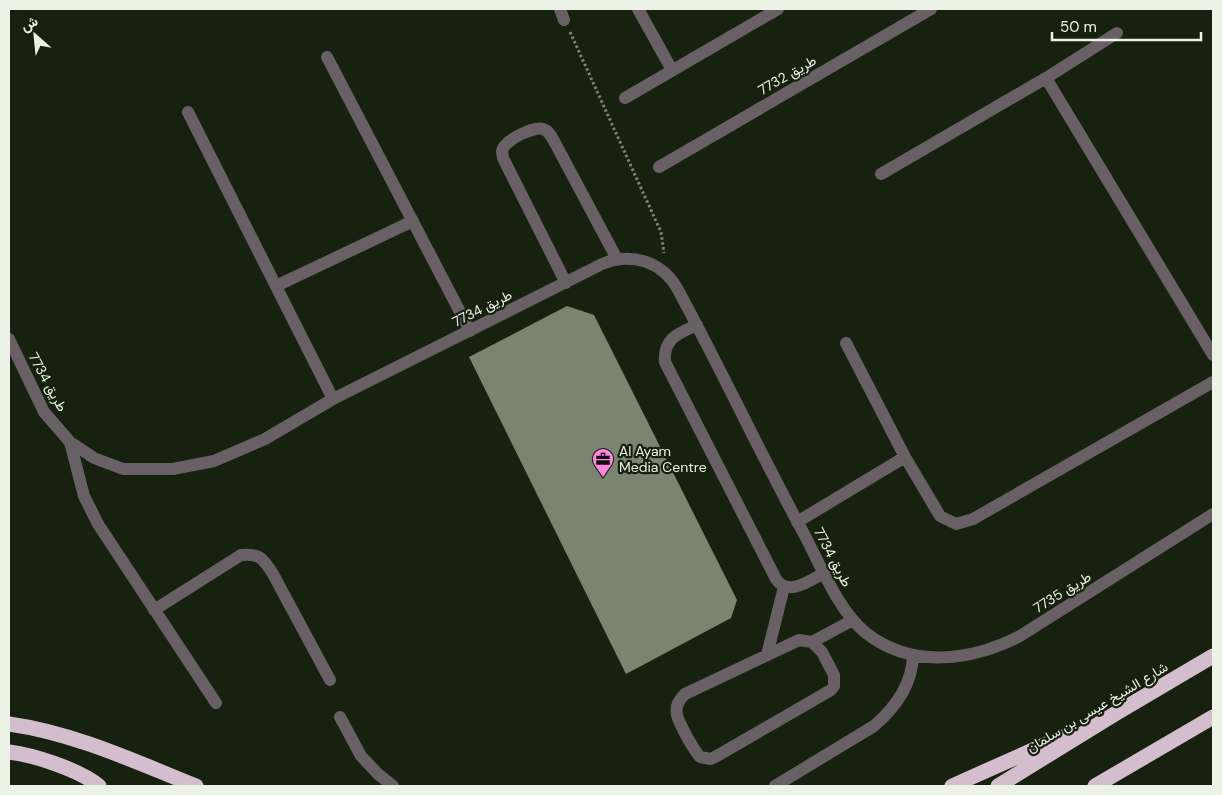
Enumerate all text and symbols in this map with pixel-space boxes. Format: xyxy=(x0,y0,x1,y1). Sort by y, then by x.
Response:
north arrow xyxy=(10,10,60,60)
scale bar xyxy=(1052,10,1201,42)
text: ش xyxy=(18,11,41,35)
text: 50 m xyxy=(1060,17,1097,37)
street label: طريق 7732 xyxy=(755,51,819,99)
street label: طريق 7734 xyxy=(449,285,515,331)
street label: طريق 7734 xyxy=(24,349,72,415)
place label: Al Ayam Media Centre xyxy=(619,442,707,476)
office icon: Al Ayam Media Centre xyxy=(591,447,615,478)
street label: طريق 7734 xyxy=(810,524,856,590)
street label: طريق 7735 xyxy=(1030,567,1094,617)
street label: شارع الشيخ عيسى بن سلمان xyxy=(1023,658,1172,758)

